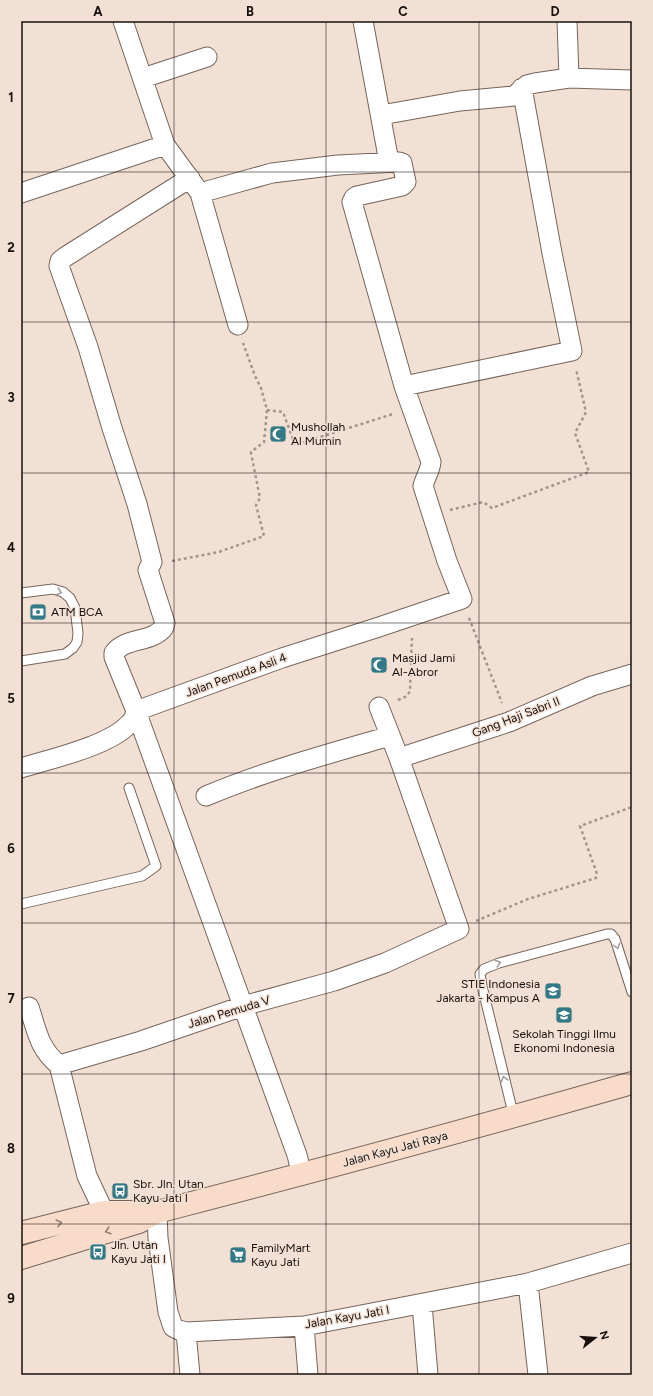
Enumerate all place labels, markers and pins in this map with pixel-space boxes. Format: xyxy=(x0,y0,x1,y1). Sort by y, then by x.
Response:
place label: Mushollah Al Mumin xyxy=(291,420,345,448)
mosque icon: Mushollah Al Mumin xyxy=(268,424,288,444)
bank icon: ATM BCA xyxy=(28,602,48,622)
place label: ATM BCA xyxy=(51,605,103,619)
place label: Masjid Jami Al-Abror xyxy=(392,651,455,679)
mosque icon: Masjid Jami Al-Abror xyxy=(369,655,389,675)
place label: STIE Indonesia Jakarta - Kampus A xyxy=(436,977,540,1005)
school or university icon: STIE Indonesia Jakarta - Kampus A xyxy=(543,981,563,1001)
school or university icon: Sekolah Tinggi Ilmu Ekonomi Indonesia xyxy=(554,1005,574,1025)
place label: Sekolah Tinggi Ilmu Ekonomi Indonesia xyxy=(512,1027,616,1055)
place label: Sbr. Jln. Utan Kayu Jati I xyxy=(133,1177,204,1205)
bus stop icon: Sbr. Jln. Utan Kayu Jati I xyxy=(110,1181,130,1201)
place label: Jln. Utan Kayu Jati I xyxy=(111,1238,166,1266)
place label: FamilyMart Kayu Jati xyxy=(251,1241,311,1269)
bus stop icon: Jln. Utan Kayu Jati I xyxy=(88,1242,108,1262)
supermarket icon: FamilyMart Kayu Jati xyxy=(228,1245,248,1265)

